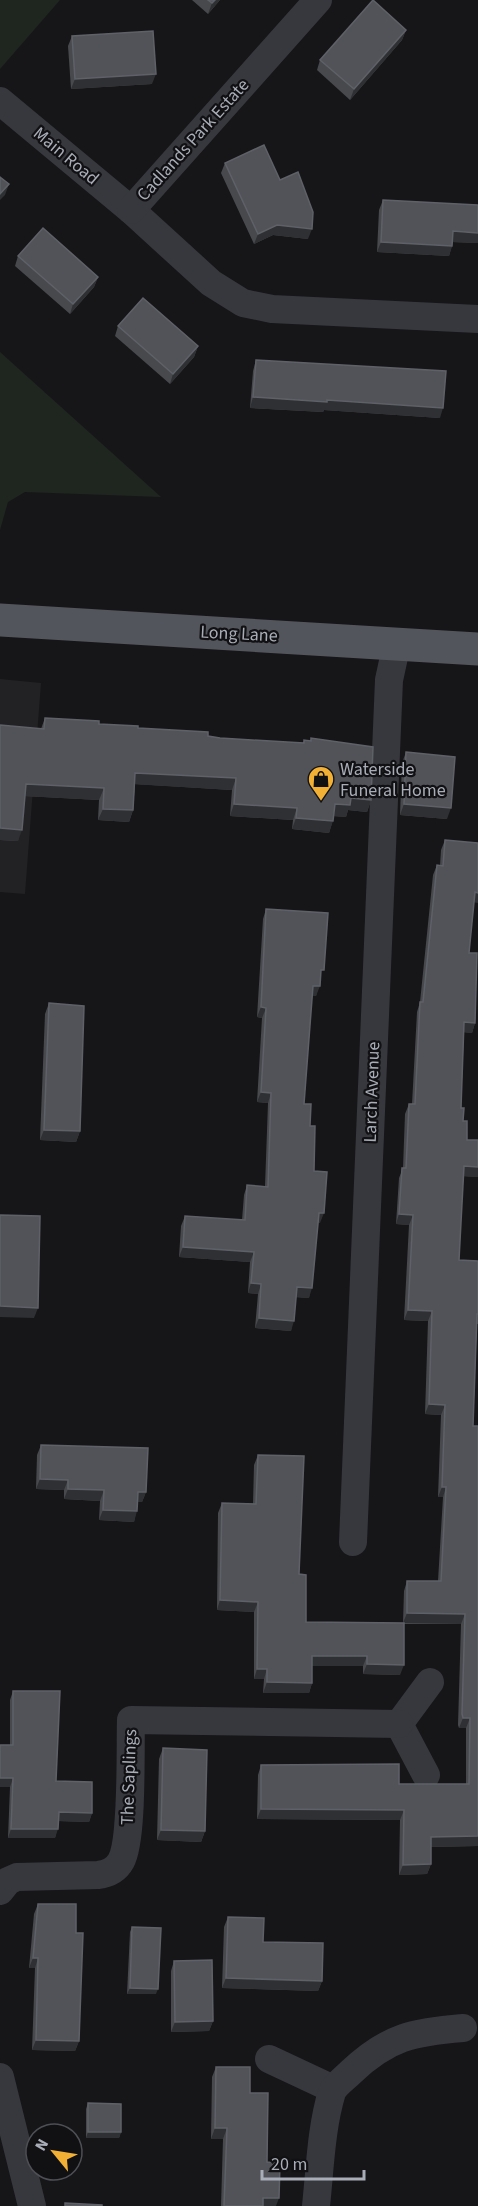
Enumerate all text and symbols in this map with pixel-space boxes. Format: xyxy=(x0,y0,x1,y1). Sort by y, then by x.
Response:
street label: Cadlands Park Estate xyxy=(131,73,255,207)
street label: Main Road xyxy=(28,121,104,191)
street label: Long Lane xyxy=(200,619,278,649)
place label: Waterside Funeral Home xyxy=(340,757,446,803)
shop icon: Waterside Funeral Home xyxy=(306,764,336,802)
street label: Larch Avenue xyxy=(358,1041,386,1143)
street label: The Saplings xyxy=(115,1729,143,1825)
north arrow xyxy=(24,2122,84,2182)
text: N xyxy=(30,2135,54,2155)
scale bar xyxy=(262,2143,364,2181)
text: 20 m xyxy=(271,2152,307,2177)

